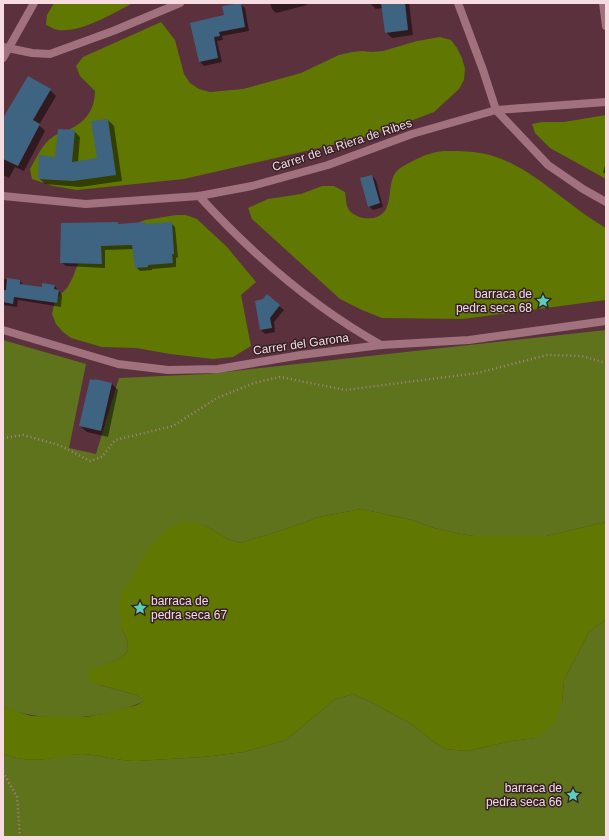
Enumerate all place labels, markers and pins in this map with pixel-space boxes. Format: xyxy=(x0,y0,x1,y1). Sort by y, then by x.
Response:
place label: barraca de pedra seca 68 xyxy=(456,287,532,315)
place icon: barraca de pedra seca 68 xyxy=(535,293,551,309)
place label: barraca de pedra seca 67 xyxy=(151,594,227,622)
place icon: barraca de pedra seca 67 xyxy=(132,600,148,616)
place label: barraca de pedra seca 66 xyxy=(486,781,562,809)
place icon: barraca de pedra seca 66 xyxy=(565,787,581,803)

